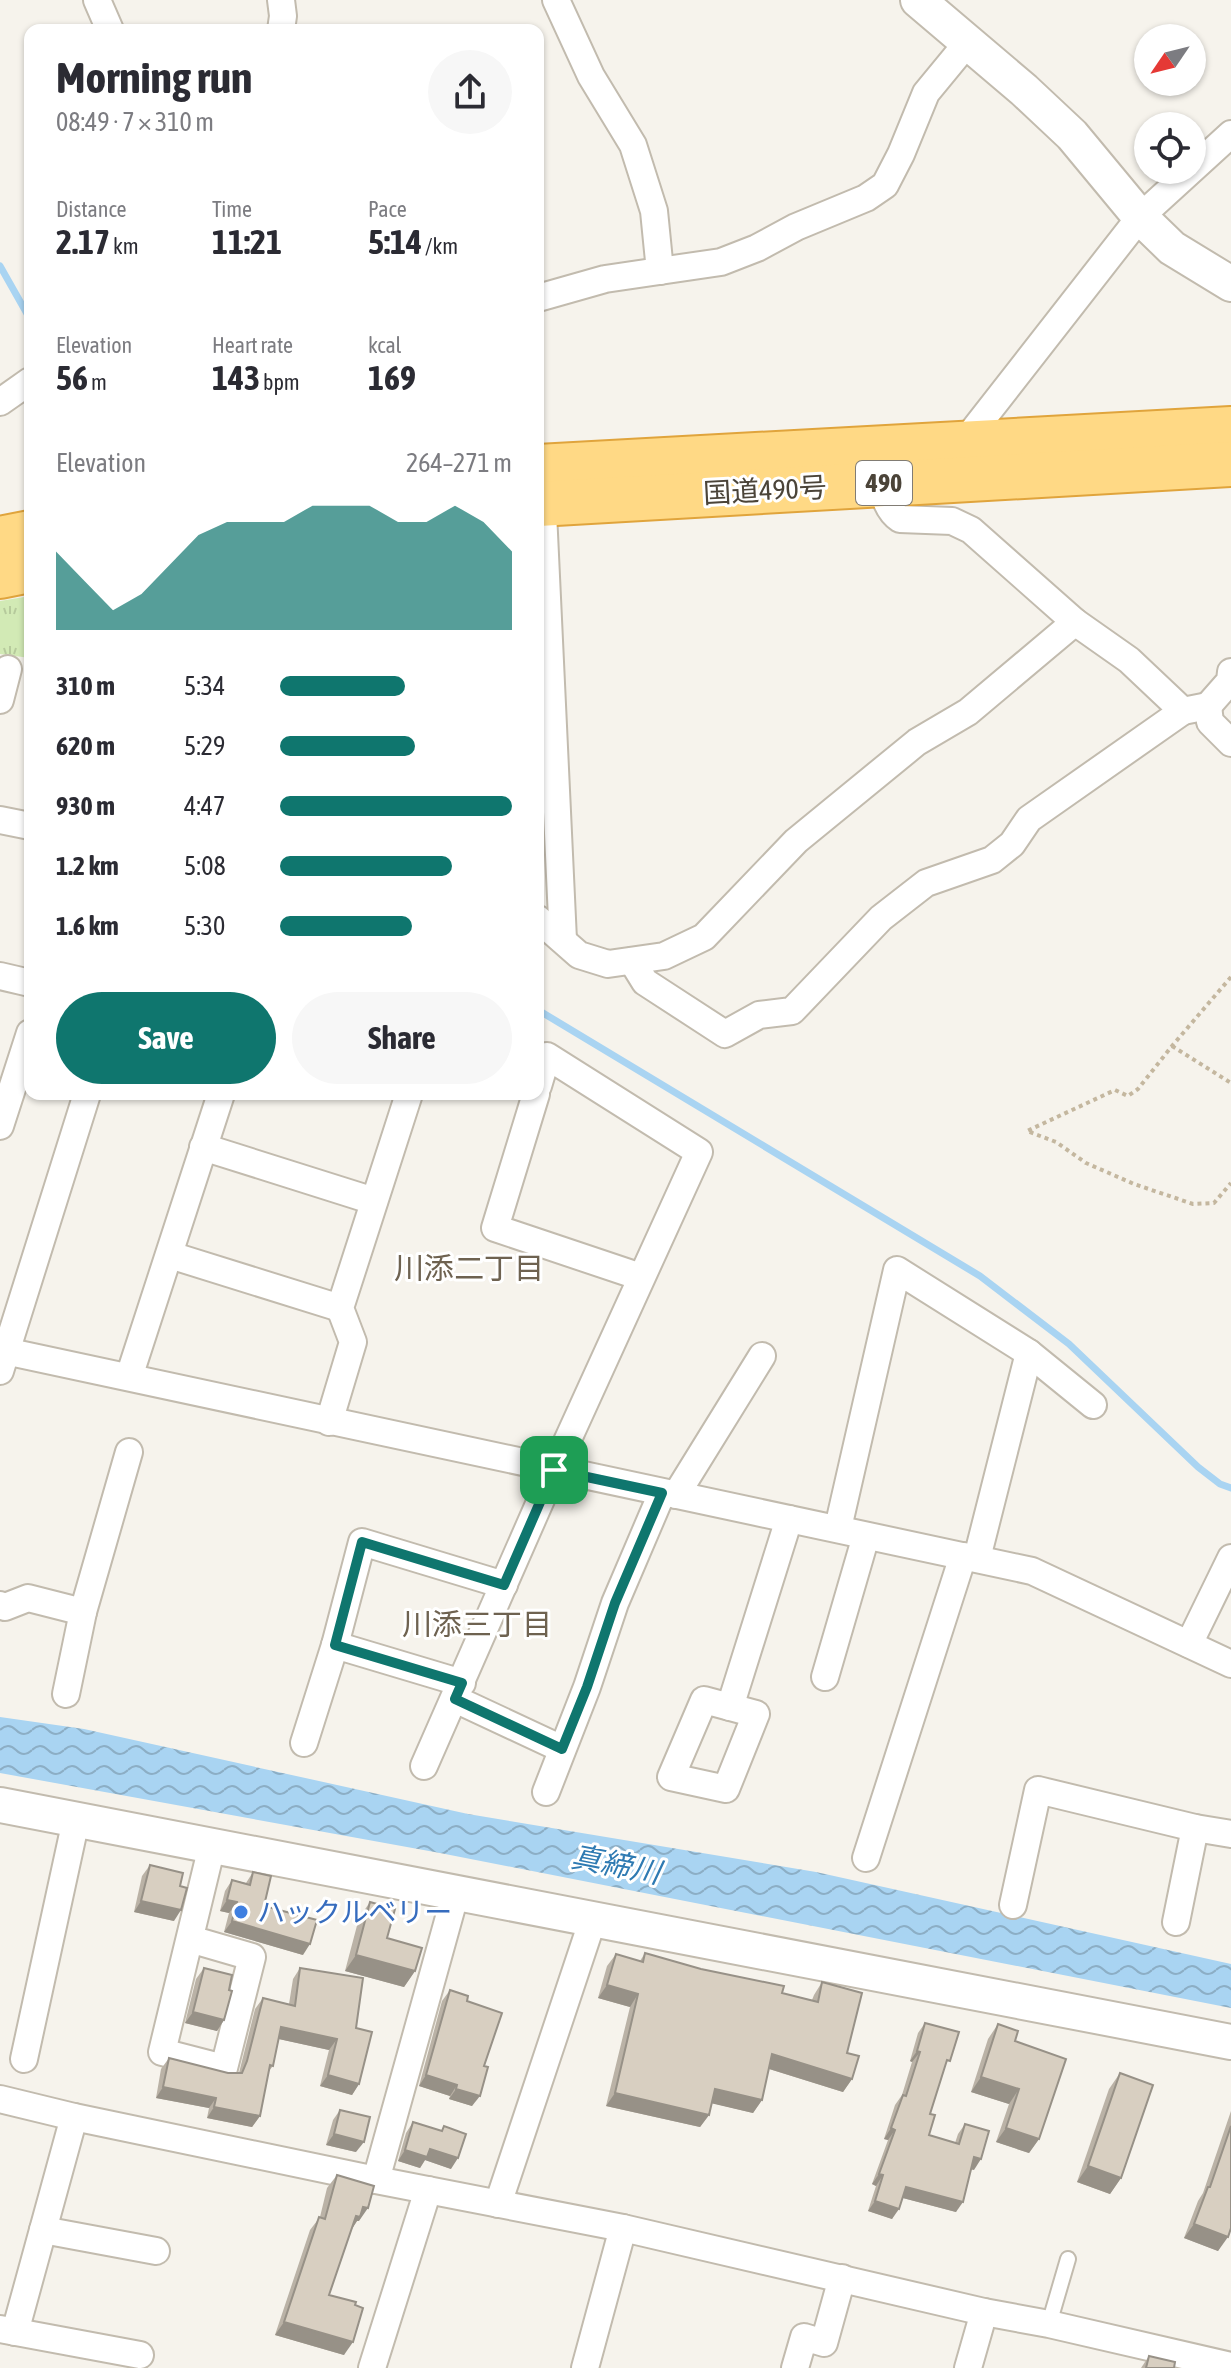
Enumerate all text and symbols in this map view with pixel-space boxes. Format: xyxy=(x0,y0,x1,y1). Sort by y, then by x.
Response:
north arrow xyxy=(1134,24,1206,96)
map controls xyxy=(1134,24,1206,184)
button: share xyxy=(428,50,512,134)
text: Morning run xyxy=(56,52,252,102)
text: 08:49 · 7 × 310 m xyxy=(56,107,214,137)
button: locate xyxy=(1134,112,1206,184)
text: Distance xyxy=(56,196,127,222)
text: Time xyxy=(212,196,252,222)
text: Pace xyxy=(368,196,407,222)
text: 2.17 xyxy=(56,222,110,261)
text: 11:21 xyxy=(212,222,282,261)
text: 5:14 xyxy=(368,222,422,261)
text: km xyxy=(110,233,139,259)
text: /km xyxy=(422,233,458,259)
text: Elevation xyxy=(56,332,132,358)
text: Heart rate xyxy=(212,332,293,358)
text: kcal xyxy=(368,332,401,358)
text: 56 xyxy=(56,358,88,397)
text: 143 xyxy=(212,358,260,397)
text: 169 xyxy=(368,358,416,397)
text: m xyxy=(88,369,107,395)
text: bpm xyxy=(260,369,300,395)
text: Elevation xyxy=(56,448,146,478)
text: 264–271 m xyxy=(406,448,512,478)
road number: 490 xyxy=(856,461,912,505)
street label: 国道490号 xyxy=(703,471,827,509)
text: 310 m xyxy=(56,671,115,701)
text: 5:34 xyxy=(184,671,225,701)
text: 620 m xyxy=(56,731,115,761)
text: 5:29 xyxy=(184,731,225,761)
text: 930 m xyxy=(56,791,115,821)
text: 4:47 xyxy=(184,791,225,821)
text: 1.2 km xyxy=(56,851,119,881)
text: 5:08 xyxy=(184,851,226,881)
text: 1.6 km xyxy=(56,911,119,941)
text: 5:30 xyxy=(184,911,225,941)
button: Save xyxy=(56,992,276,1084)
button: Share xyxy=(292,992,512,1084)
district label: 川添二丁目 xyxy=(394,1251,544,1285)
pin xyxy=(520,1436,588,1504)
icon: arrive xyxy=(532,1448,576,1492)
district label: 川添三丁目 xyxy=(402,1607,552,1641)
water label: 真締川 xyxy=(569,1839,666,1890)
place label: ハックルベリー xyxy=(257,1896,452,1928)
marker: ハックルベリー xyxy=(232,1903,250,1921)

